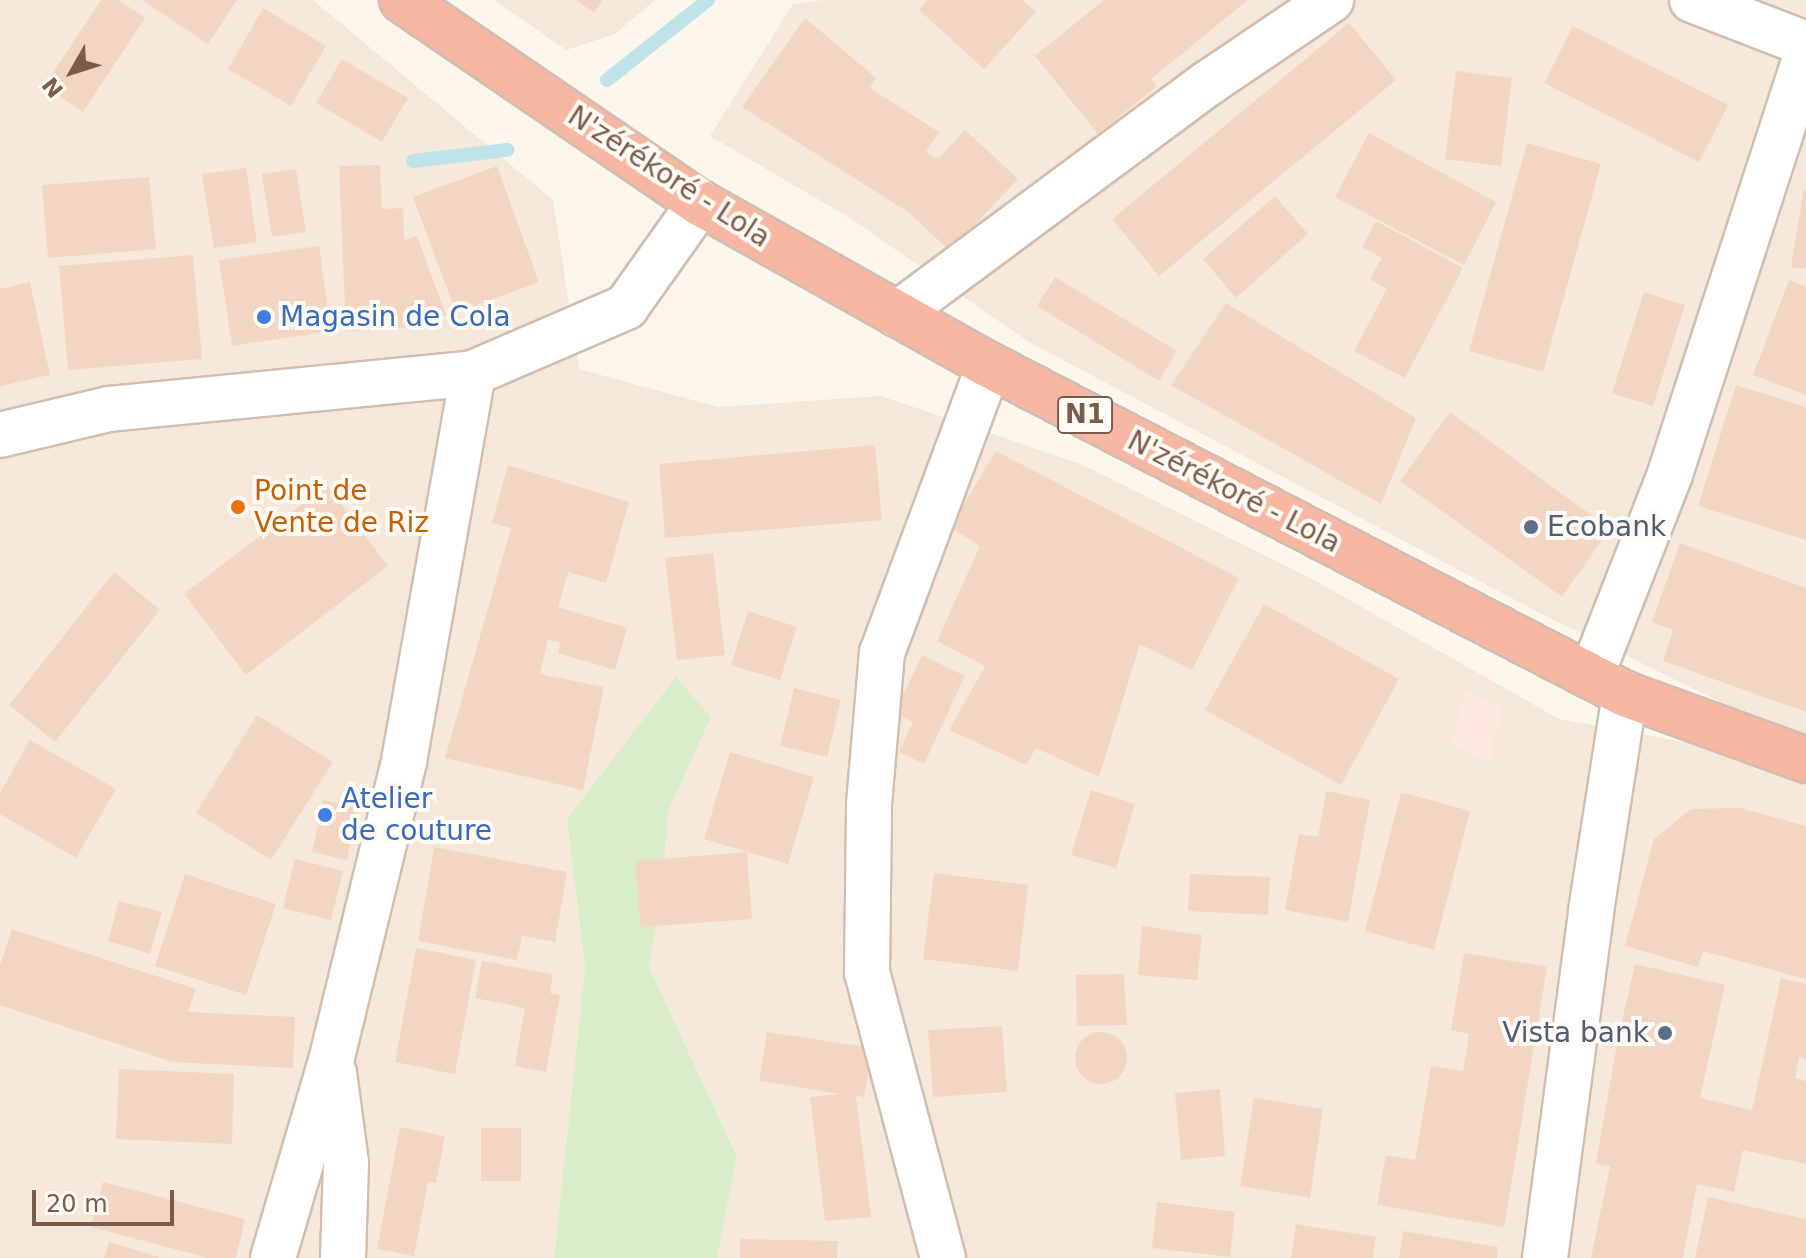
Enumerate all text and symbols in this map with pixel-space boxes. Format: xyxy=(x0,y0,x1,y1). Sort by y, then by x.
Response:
north arrow xyxy=(32,32,112,112)
text: N xyxy=(37,72,68,102)
street label: N'zérékoré - Lola xyxy=(562,99,776,255)
place label: Magasin de Cola xyxy=(280,300,511,334)
marker: Magasin de Cola xyxy=(255,308,273,326)
road number: N1 xyxy=(1057,393,1113,437)
street label: N'zérékoré - Lola xyxy=(1122,424,1346,560)
place label: Point de Vente de Riz xyxy=(254,474,429,540)
marker: Point de Vente de Riz xyxy=(229,498,247,516)
place label: Ecobank xyxy=(1547,510,1666,544)
marker: Ecobank xyxy=(1522,518,1540,536)
place label: Atelier de couture xyxy=(341,782,492,848)
marker: Atelier de couture xyxy=(316,806,334,824)
place label: Vista bank xyxy=(1502,1016,1649,1050)
marker: Vista bank xyxy=(1656,1024,1674,1042)
scale bar xyxy=(36,1174,178,1224)
text: 20 m xyxy=(46,1190,108,1218)

